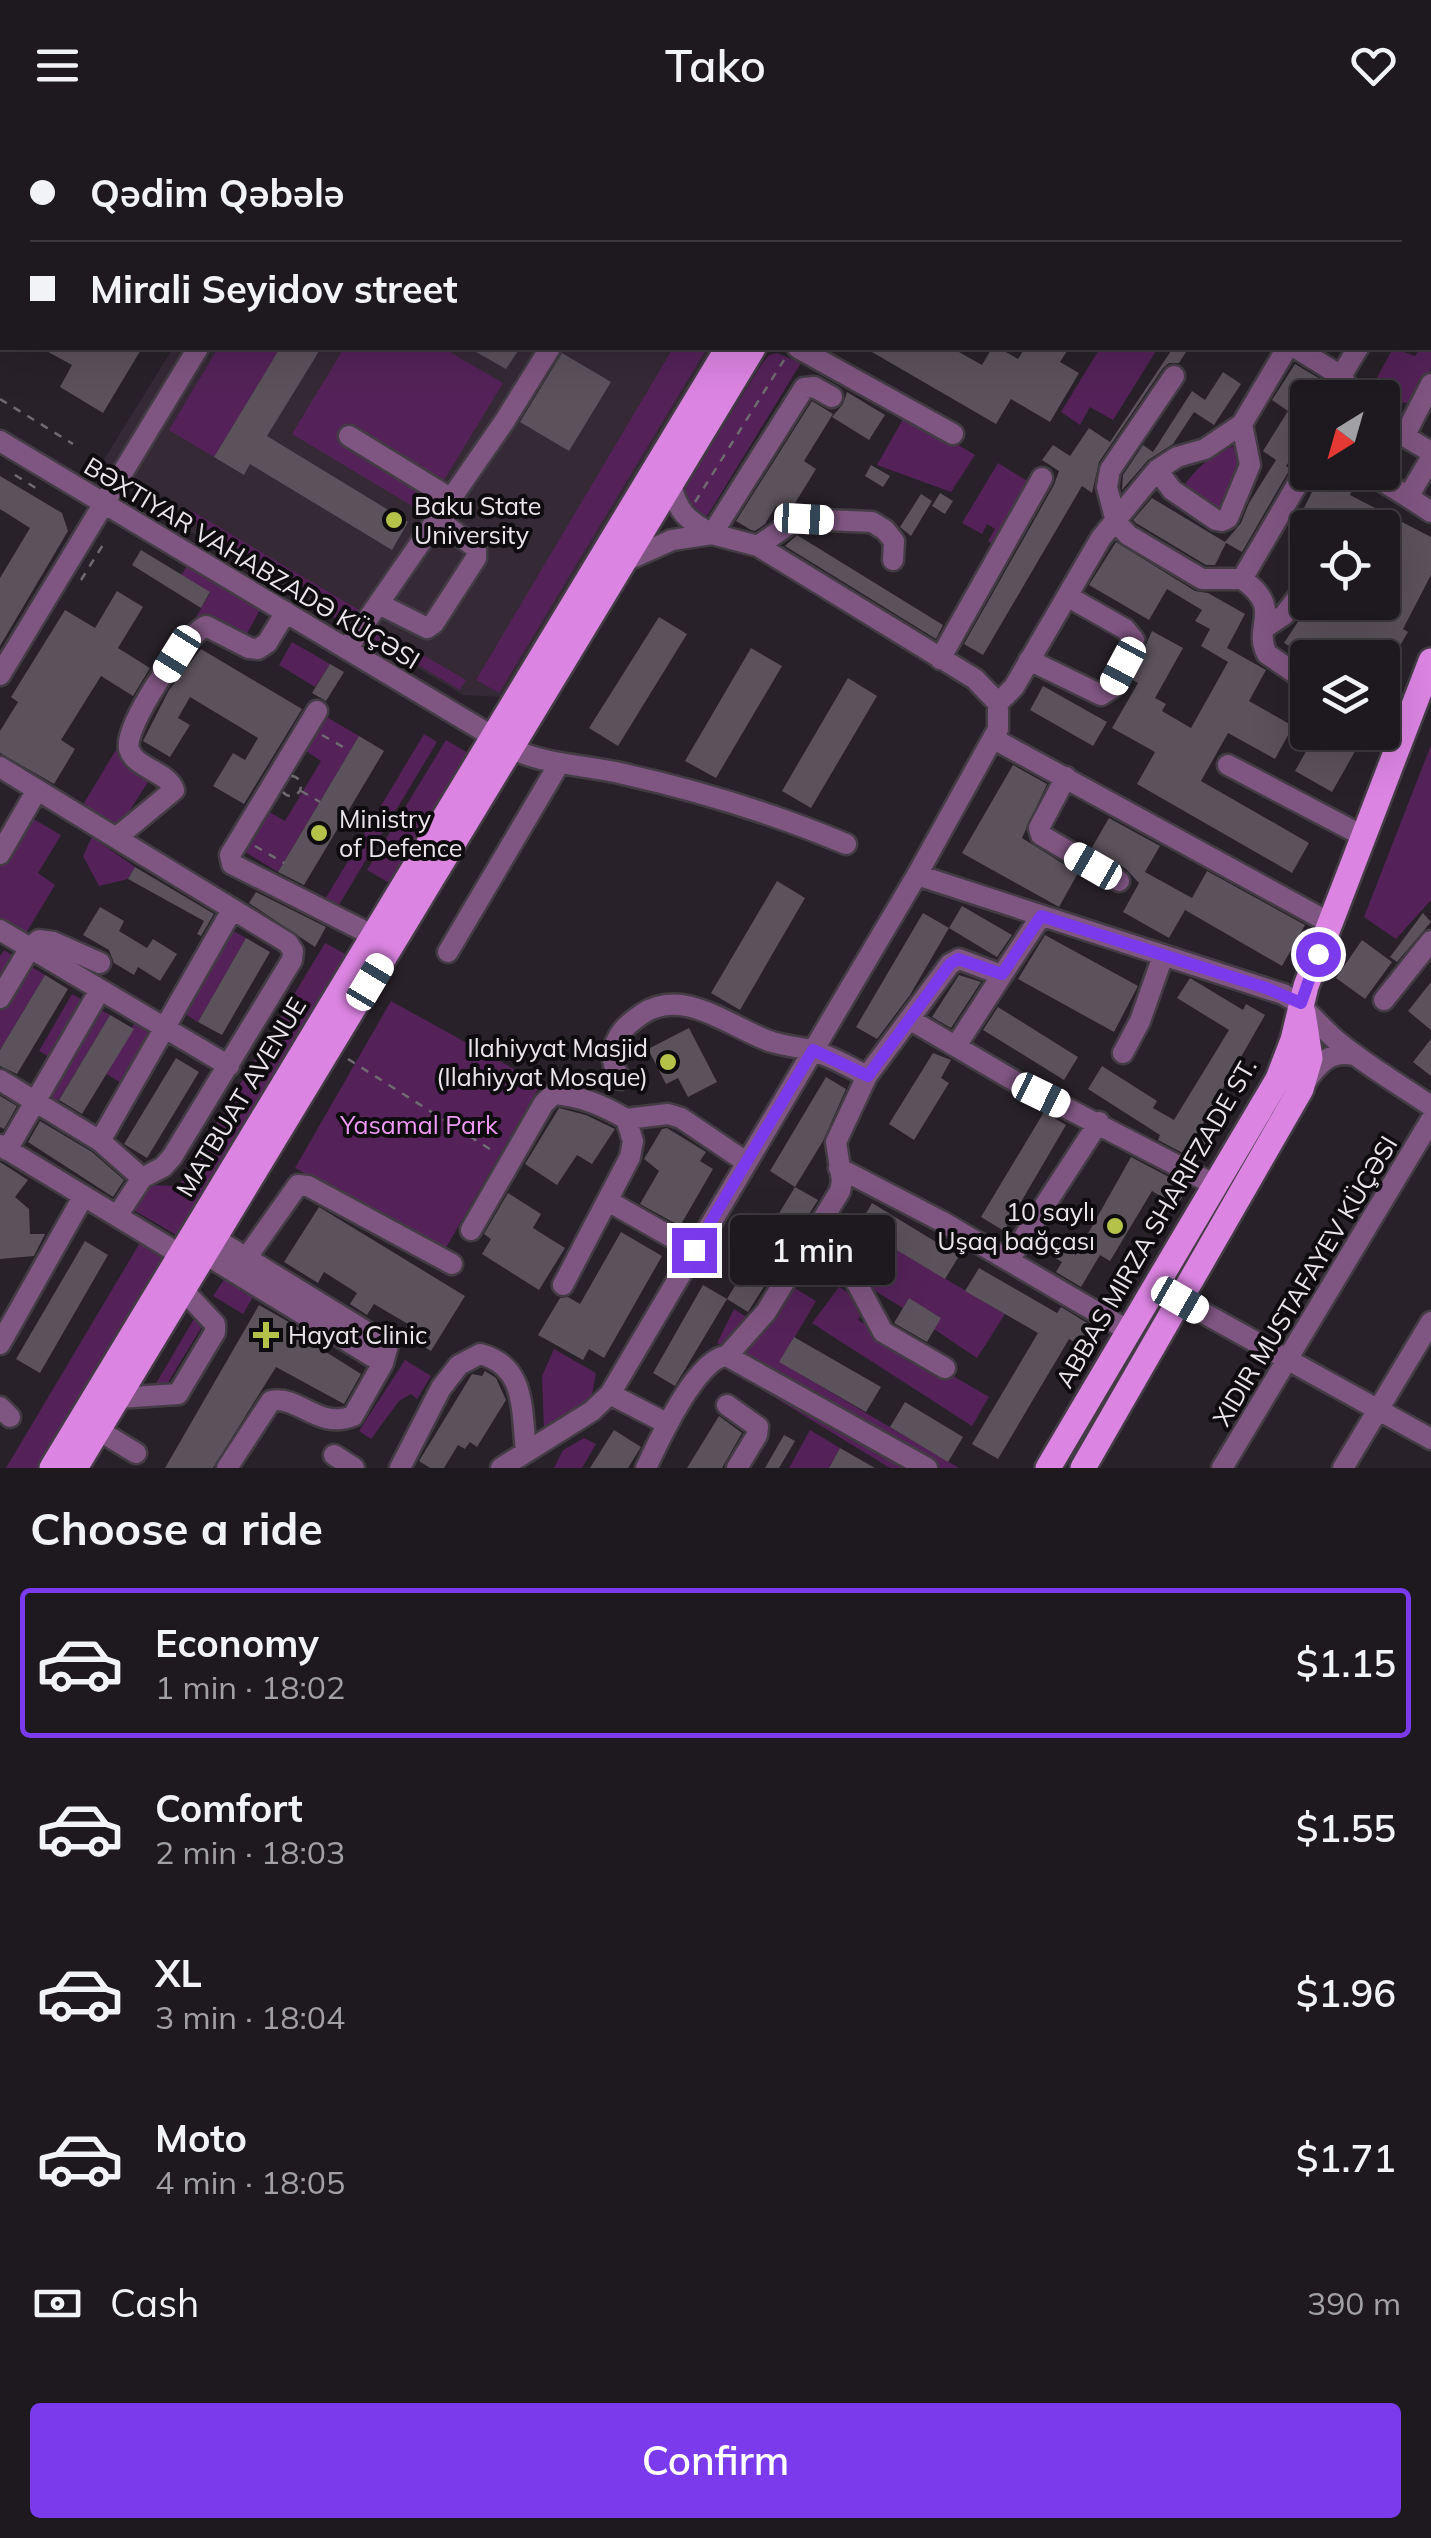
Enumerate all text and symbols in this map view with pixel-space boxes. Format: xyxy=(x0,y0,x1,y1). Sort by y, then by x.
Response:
text: Tako xyxy=(665,37,766,93)
icon: menu xyxy=(30,38,85,93)
icon: heart xyxy=(1346,38,1401,93)
text: Qədim Qəbələ xyxy=(90,169,345,217)
text: Mirali Seyidov street xyxy=(90,265,458,313)
north arrow xyxy=(1290,380,1400,490)
map controls xyxy=(1290,380,1400,750)
street label: BƏXTIYAR VAHABZADƏ KÜÇƏSI xyxy=(79,450,426,675)
place label: Baku State University xyxy=(414,490,541,550)
car xyxy=(773,502,835,536)
marker: Baku State University xyxy=(383,509,405,531)
button: locate xyxy=(1290,510,1400,620)
car xyxy=(148,621,206,687)
car xyxy=(1096,632,1150,700)
button: layers xyxy=(1290,640,1400,750)
place label: Ministry of Defence xyxy=(339,803,462,863)
marker: Ministry of Defence xyxy=(308,822,330,844)
car xyxy=(1060,838,1126,894)
route start xyxy=(1296,932,1341,977)
car xyxy=(342,949,398,1015)
street label: MATBUAT AVENUE xyxy=(169,991,312,1202)
place label: Ilahiyyat Masjid (Ilahiyyat Mosque) xyxy=(436,1032,648,1092)
marker: Ilahiyyat Masjid (Ilahiyyat Mosque) xyxy=(657,1051,679,1073)
street label: ABBAS MIRZA SHARIFZADE ST. xyxy=(1048,1052,1263,1393)
car xyxy=(1007,1068,1075,1122)
park label: Yasamal Park xyxy=(339,1109,499,1140)
street label: XIDIR MUSTAFAYEV KÜÇƏSI xyxy=(1206,1130,1404,1431)
place label: 10 saylı Uşaq bağçası xyxy=(937,1196,1095,1256)
callout: 1 min xyxy=(729,1215,894,1285)
marker: 10 saylı Uşaq bağçası xyxy=(1104,1215,1126,1237)
route end xyxy=(672,1228,717,1273)
text: 1 min xyxy=(771,1230,854,1270)
car xyxy=(1147,1272,1213,1328)
place label: Hayat Clinic xyxy=(288,1319,427,1350)
marker: Hayat Clinic xyxy=(253,1322,279,1348)
text: Choose a ride xyxy=(30,1500,323,1556)
icon: car xyxy=(35,1618,125,1708)
text: Economy xyxy=(155,1619,319,1667)
text: $1.15 xyxy=(1296,1639,1396,1687)
text: 1 min · 18:02 xyxy=(155,1667,345,1707)
icon: car xyxy=(35,1783,125,1873)
text: Comfort xyxy=(155,1784,303,1832)
text: $1.55 xyxy=(1296,1804,1396,1852)
text: 2 min · 18:03 xyxy=(155,1832,345,1872)
icon: car xyxy=(35,1948,125,2038)
text: XL xyxy=(155,1949,202,1997)
text: $1.96 xyxy=(1296,1969,1396,2017)
text: 3 min · 18:04 xyxy=(155,1997,345,2037)
icon: car xyxy=(35,2113,125,2203)
text: Moto xyxy=(155,2114,247,2162)
text: $1.71 xyxy=(1296,2134,1396,2182)
text: 4 min · 18:05 xyxy=(155,2162,345,2202)
icon: cash xyxy=(30,2276,85,2331)
text: Cash xyxy=(110,2279,199,2327)
text: 390 m xyxy=(1307,2283,1401,2323)
button: Confirm xyxy=(30,2403,1401,2518)

